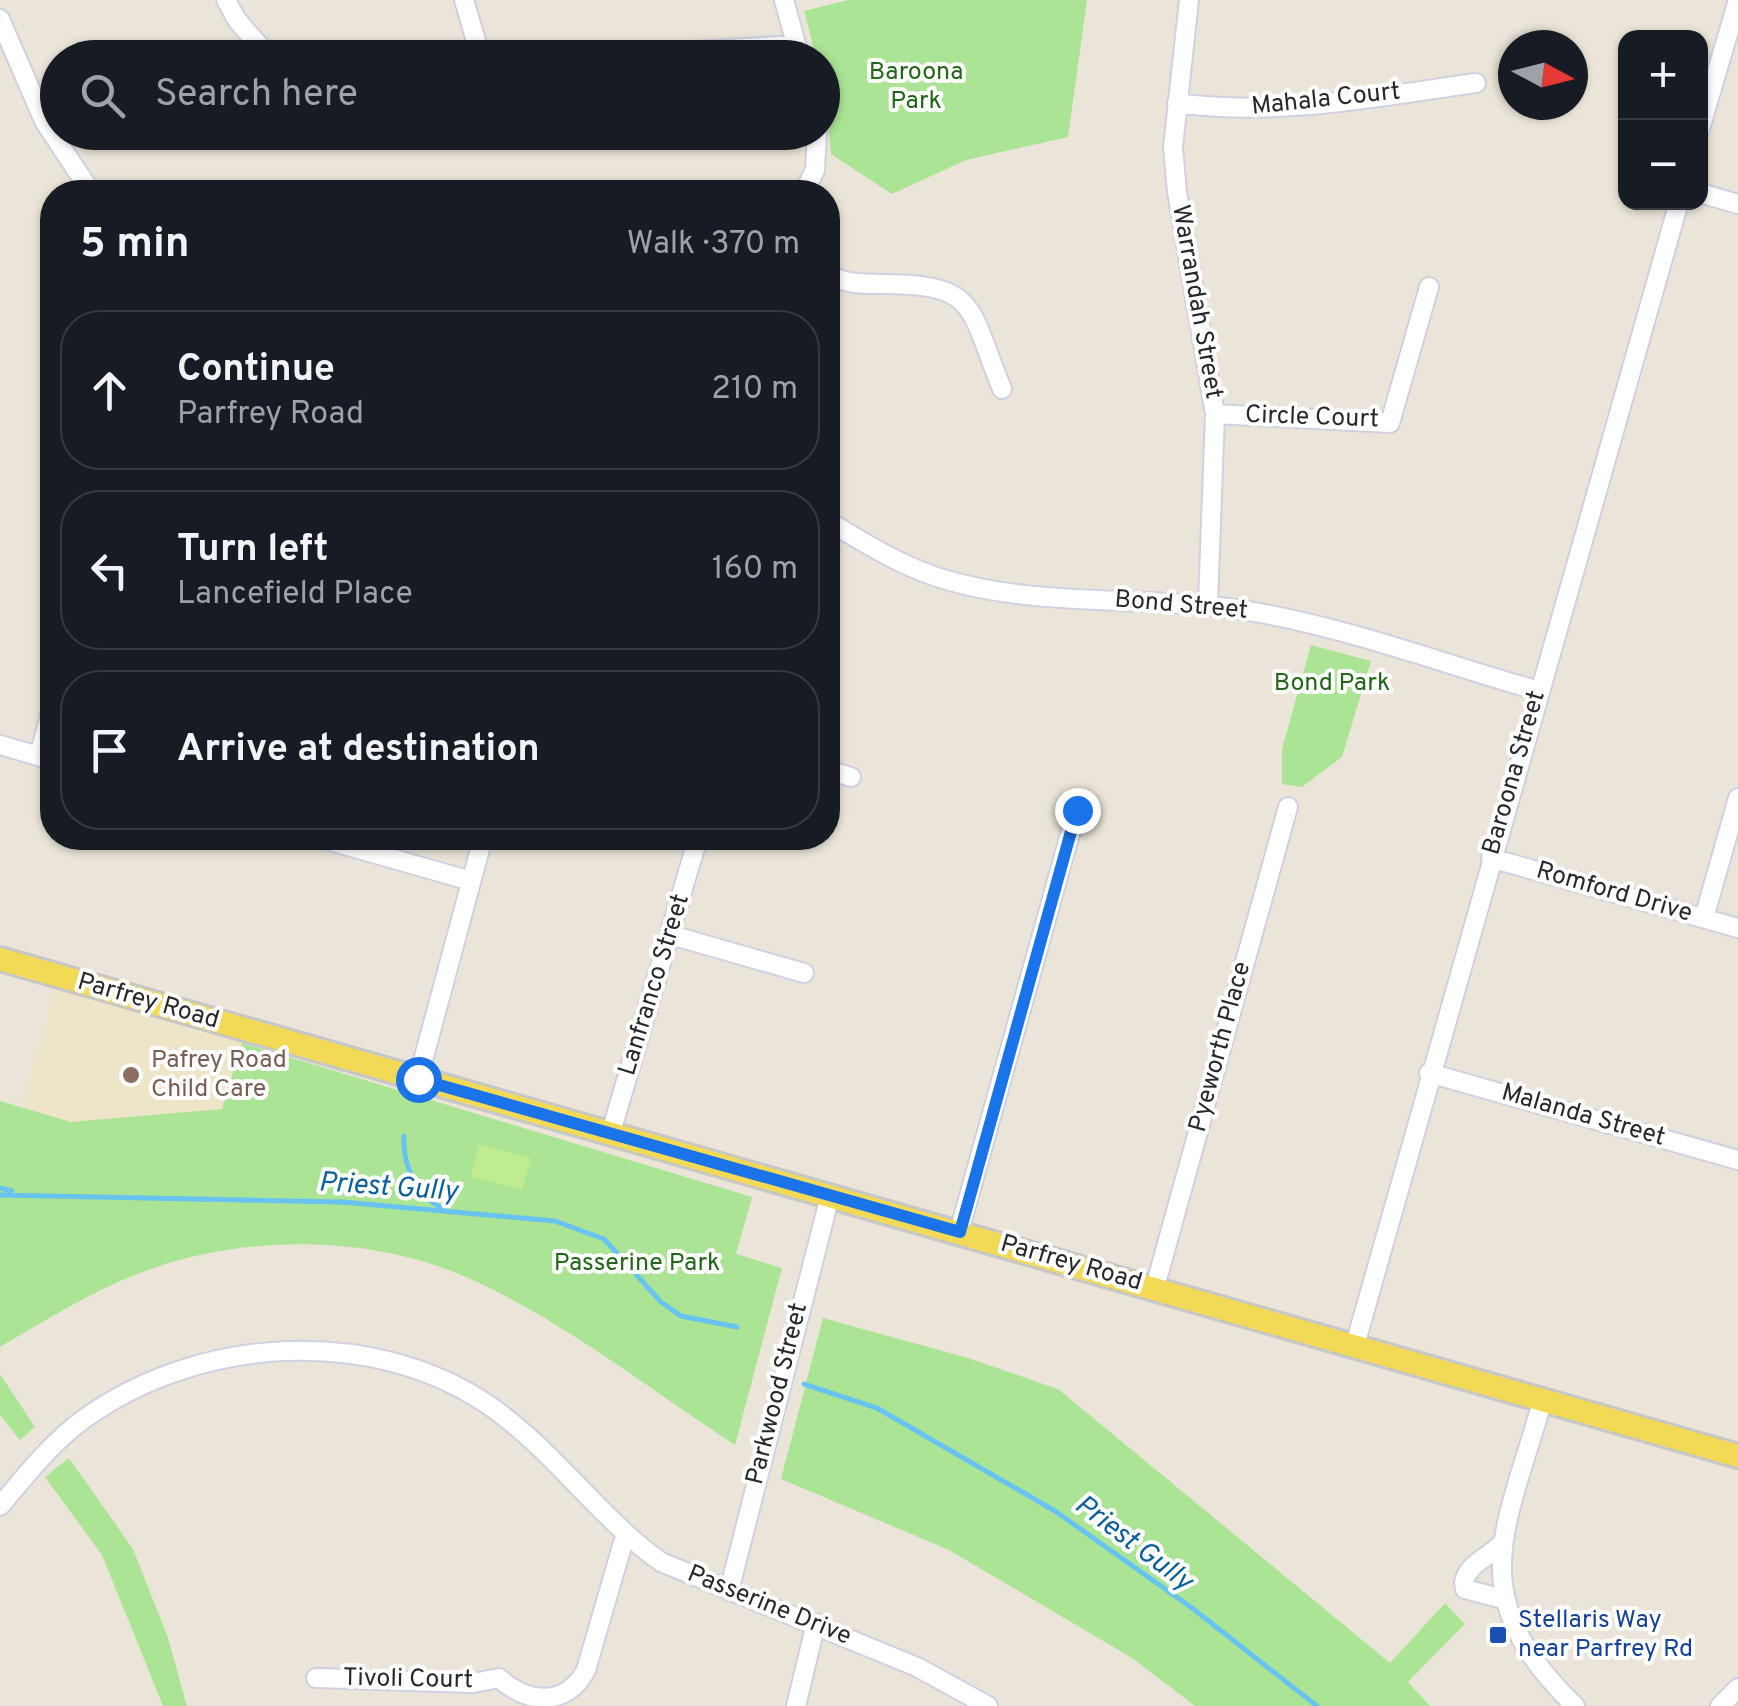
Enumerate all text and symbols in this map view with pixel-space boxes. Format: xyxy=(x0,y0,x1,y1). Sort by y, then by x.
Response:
north arrow xyxy=(1498,30,1588,120)
map controls xyxy=(1618,30,1708,210)
button: + xyxy=(1618,30,1708,120)
search box xyxy=(40,40,840,150)
park label: Baroona Park xyxy=(869,57,963,118)
icon: search xyxy=(75,68,130,123)
text: Search here xyxy=(155,71,358,120)
street label: Mahala Court xyxy=(1250,76,1402,124)
button: − xyxy=(1618,120,1708,210)
street label: Warrandah Street xyxy=(1163,202,1229,402)
text: 5 min xyxy=(80,219,190,272)
text: Walk · 370 m xyxy=(627,225,800,265)
text: Continue xyxy=(177,346,335,395)
icon: ahead xyxy=(82,363,137,418)
text: 210 m xyxy=(711,370,798,410)
text: Parfrey Road xyxy=(177,395,364,435)
street label: Circle Court xyxy=(1244,400,1380,436)
text: Turn left xyxy=(177,526,329,575)
icon: left xyxy=(82,543,137,598)
text: 160 m xyxy=(712,550,798,590)
text: Lancefield Place xyxy=(177,575,413,615)
street label: Bond Street xyxy=(1113,584,1249,628)
park label: Bond Park xyxy=(1274,668,1390,700)
street label: Baroona Street xyxy=(1476,687,1554,859)
icon: arrive xyxy=(82,723,137,778)
text: Arrive at destination xyxy=(177,726,540,775)
route end xyxy=(1055,788,1101,834)
street label: Romford Drive xyxy=(1532,855,1696,931)
street label: Lanfranco Street xyxy=(612,890,698,1080)
street label: Pyeworth Place xyxy=(1183,958,1259,1136)
street label: Parfrey Road xyxy=(73,966,223,1038)
place label: Pafrey Road Child Care xyxy=(151,1045,287,1106)
route start xyxy=(396,1057,442,1103)
marker: Pafrey Road Child Care xyxy=(120,1064,142,1086)
street label: Malanda Street xyxy=(1497,1077,1669,1155)
water label: Priest Gully xyxy=(317,1165,460,1211)
street label: Parfrey Road xyxy=(996,1228,1146,1300)
park label: Passerine Park xyxy=(554,1248,720,1280)
street label: Parkwood Street xyxy=(740,1300,816,1488)
water label: Priest Gully xyxy=(1067,1488,1201,1601)
street label: Passerine Drive xyxy=(682,1559,856,1653)
place label: Stellaris Way near Parfrey Rd xyxy=(1518,1605,1693,1666)
marker: Stellaris Way near Parfrey Rd xyxy=(1487,1624,1509,1646)
street label: Tivoli Court xyxy=(343,1663,473,1697)

